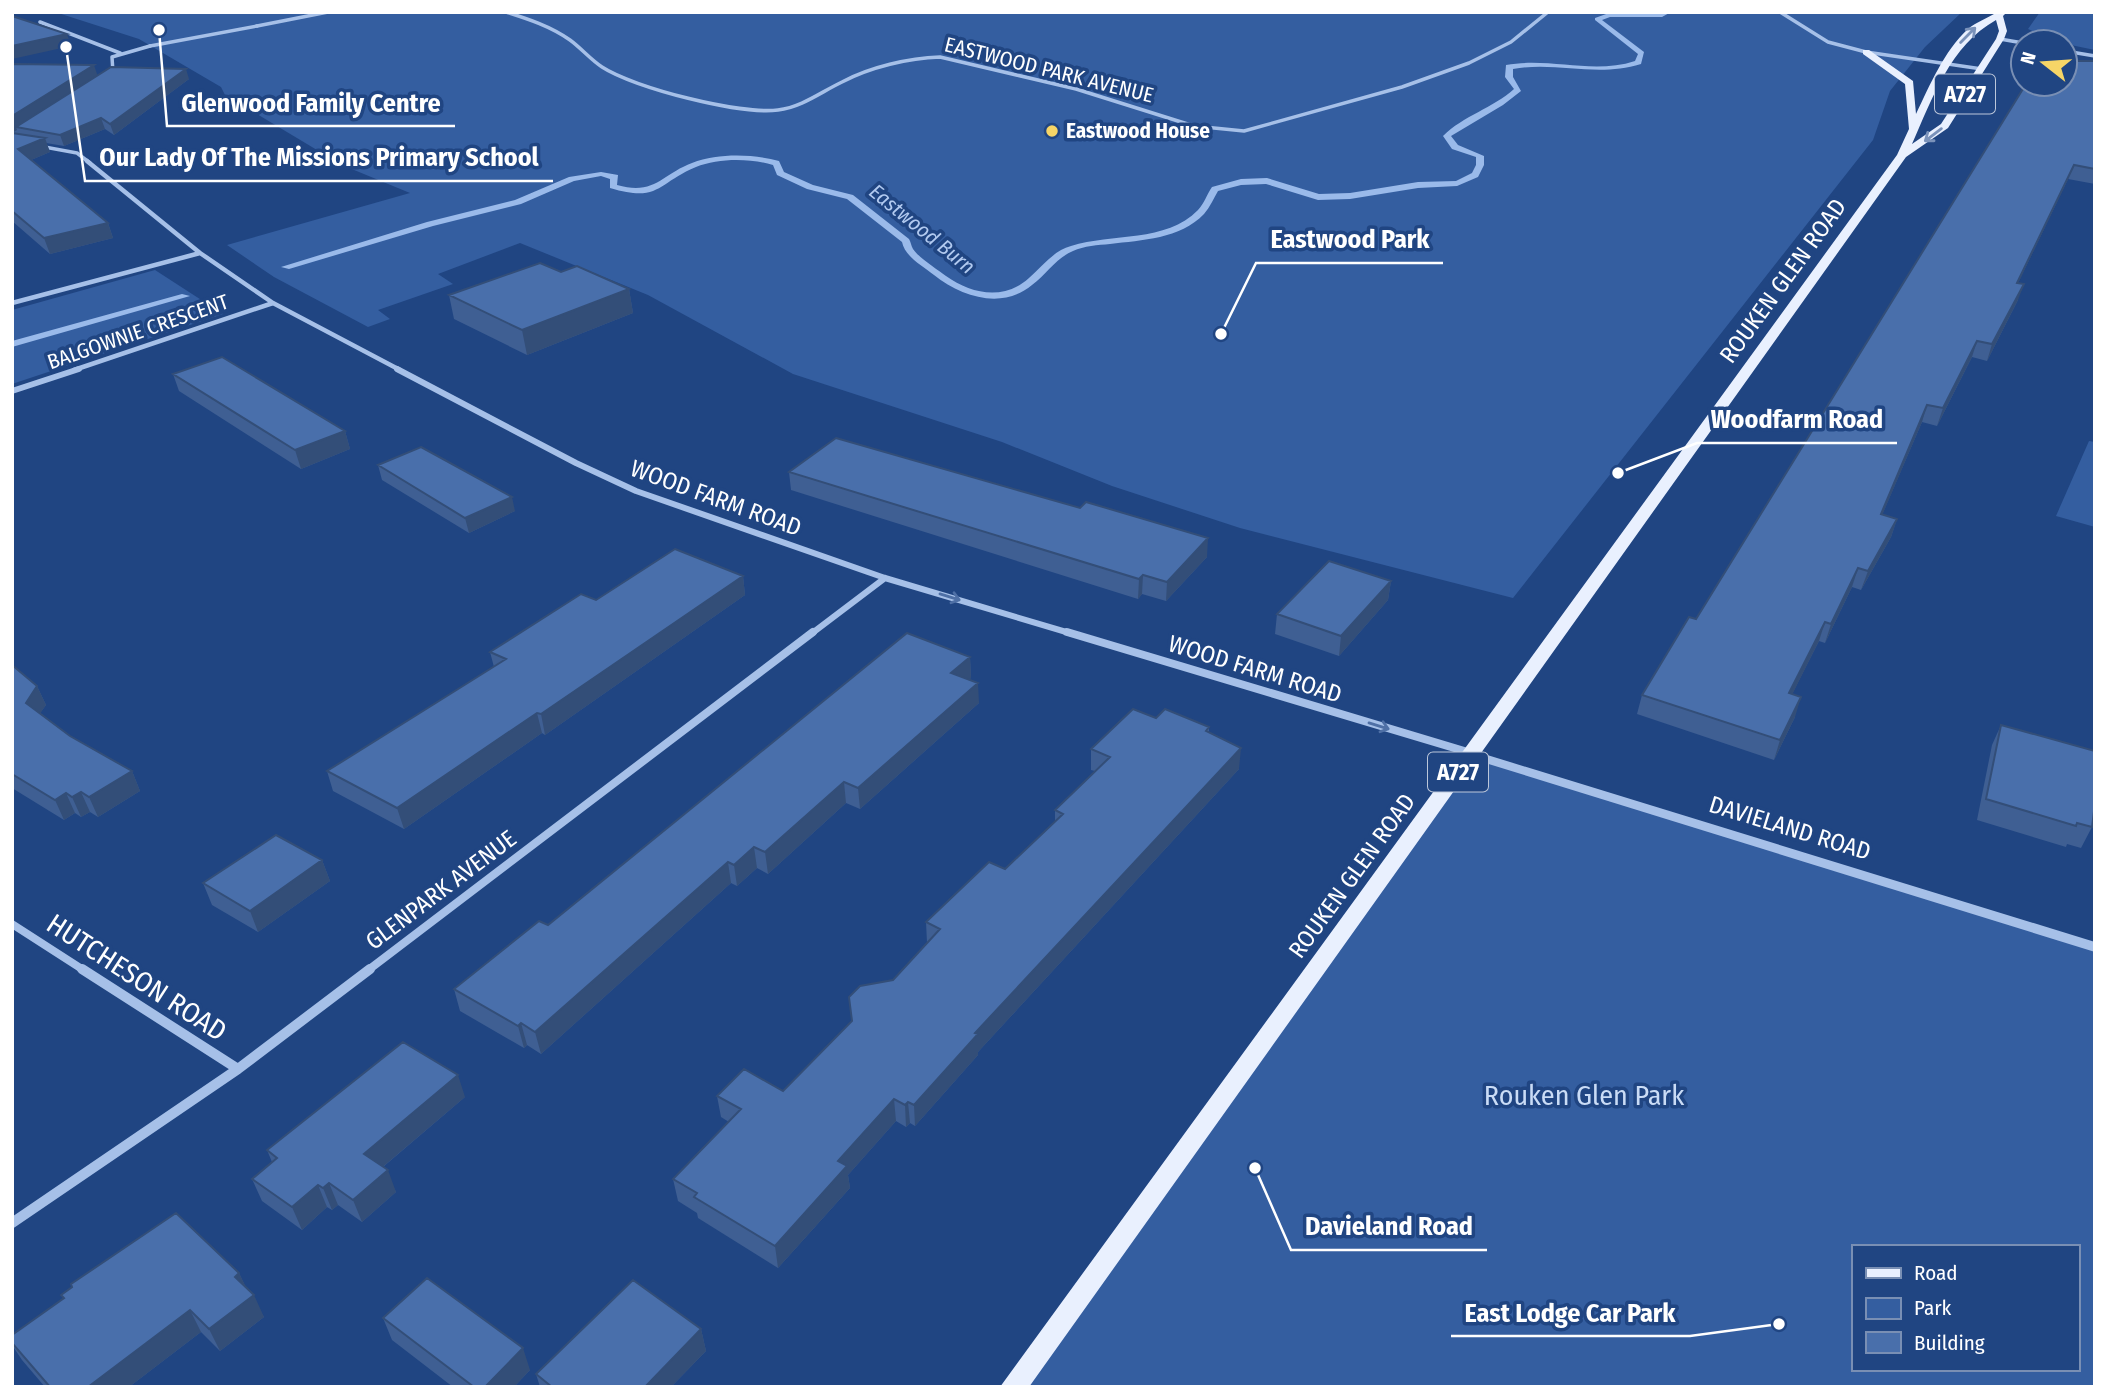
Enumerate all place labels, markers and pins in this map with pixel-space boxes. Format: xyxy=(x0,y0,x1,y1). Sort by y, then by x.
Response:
callout: Glenwood Family Centre xyxy=(167,79,455,126)
place label: Eastwood House xyxy=(1066,118,1210,144)
marker: Eastwood House xyxy=(1044,123,1060,139)
callout: Our Lady Of The Missions Primary School xyxy=(85,134,553,181)
callout: Eastwood Park xyxy=(1256,216,1443,263)
callout: Woodfarm Road xyxy=(1697,396,1897,443)
callout: Davieland Road xyxy=(1291,1203,1487,1250)
callout: East Lodge Car Park xyxy=(1451,1289,1690,1336)

